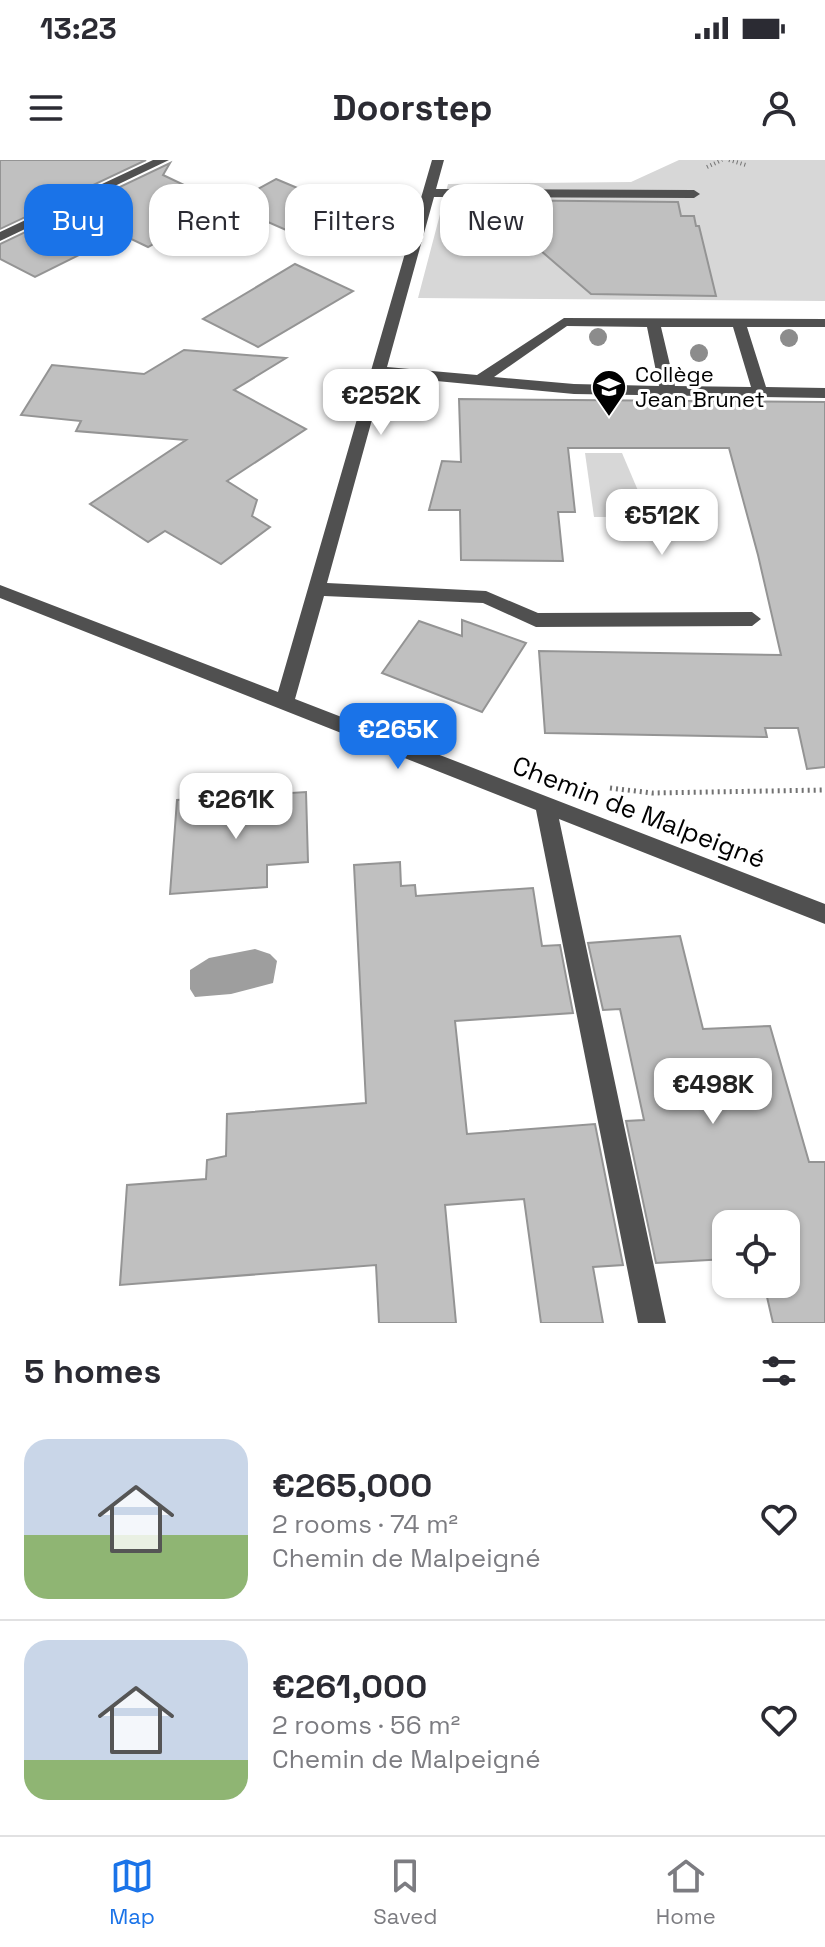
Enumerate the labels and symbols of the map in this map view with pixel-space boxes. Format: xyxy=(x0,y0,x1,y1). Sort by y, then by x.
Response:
place label: Collège Jean Brunet xyxy=(635,360,765,413)
school or university icon: Collège Jean Brunet xyxy=(590,368,628,418)
pin: €252K xyxy=(325,369,437,437)
pin: €512K xyxy=(606,489,718,557)
pin: €265K xyxy=(342,703,454,771)
street label: Chemin de Malpeigné xyxy=(508,748,770,876)
pin: €261K xyxy=(180,773,292,841)
pin: €498K xyxy=(657,1058,769,1126)

